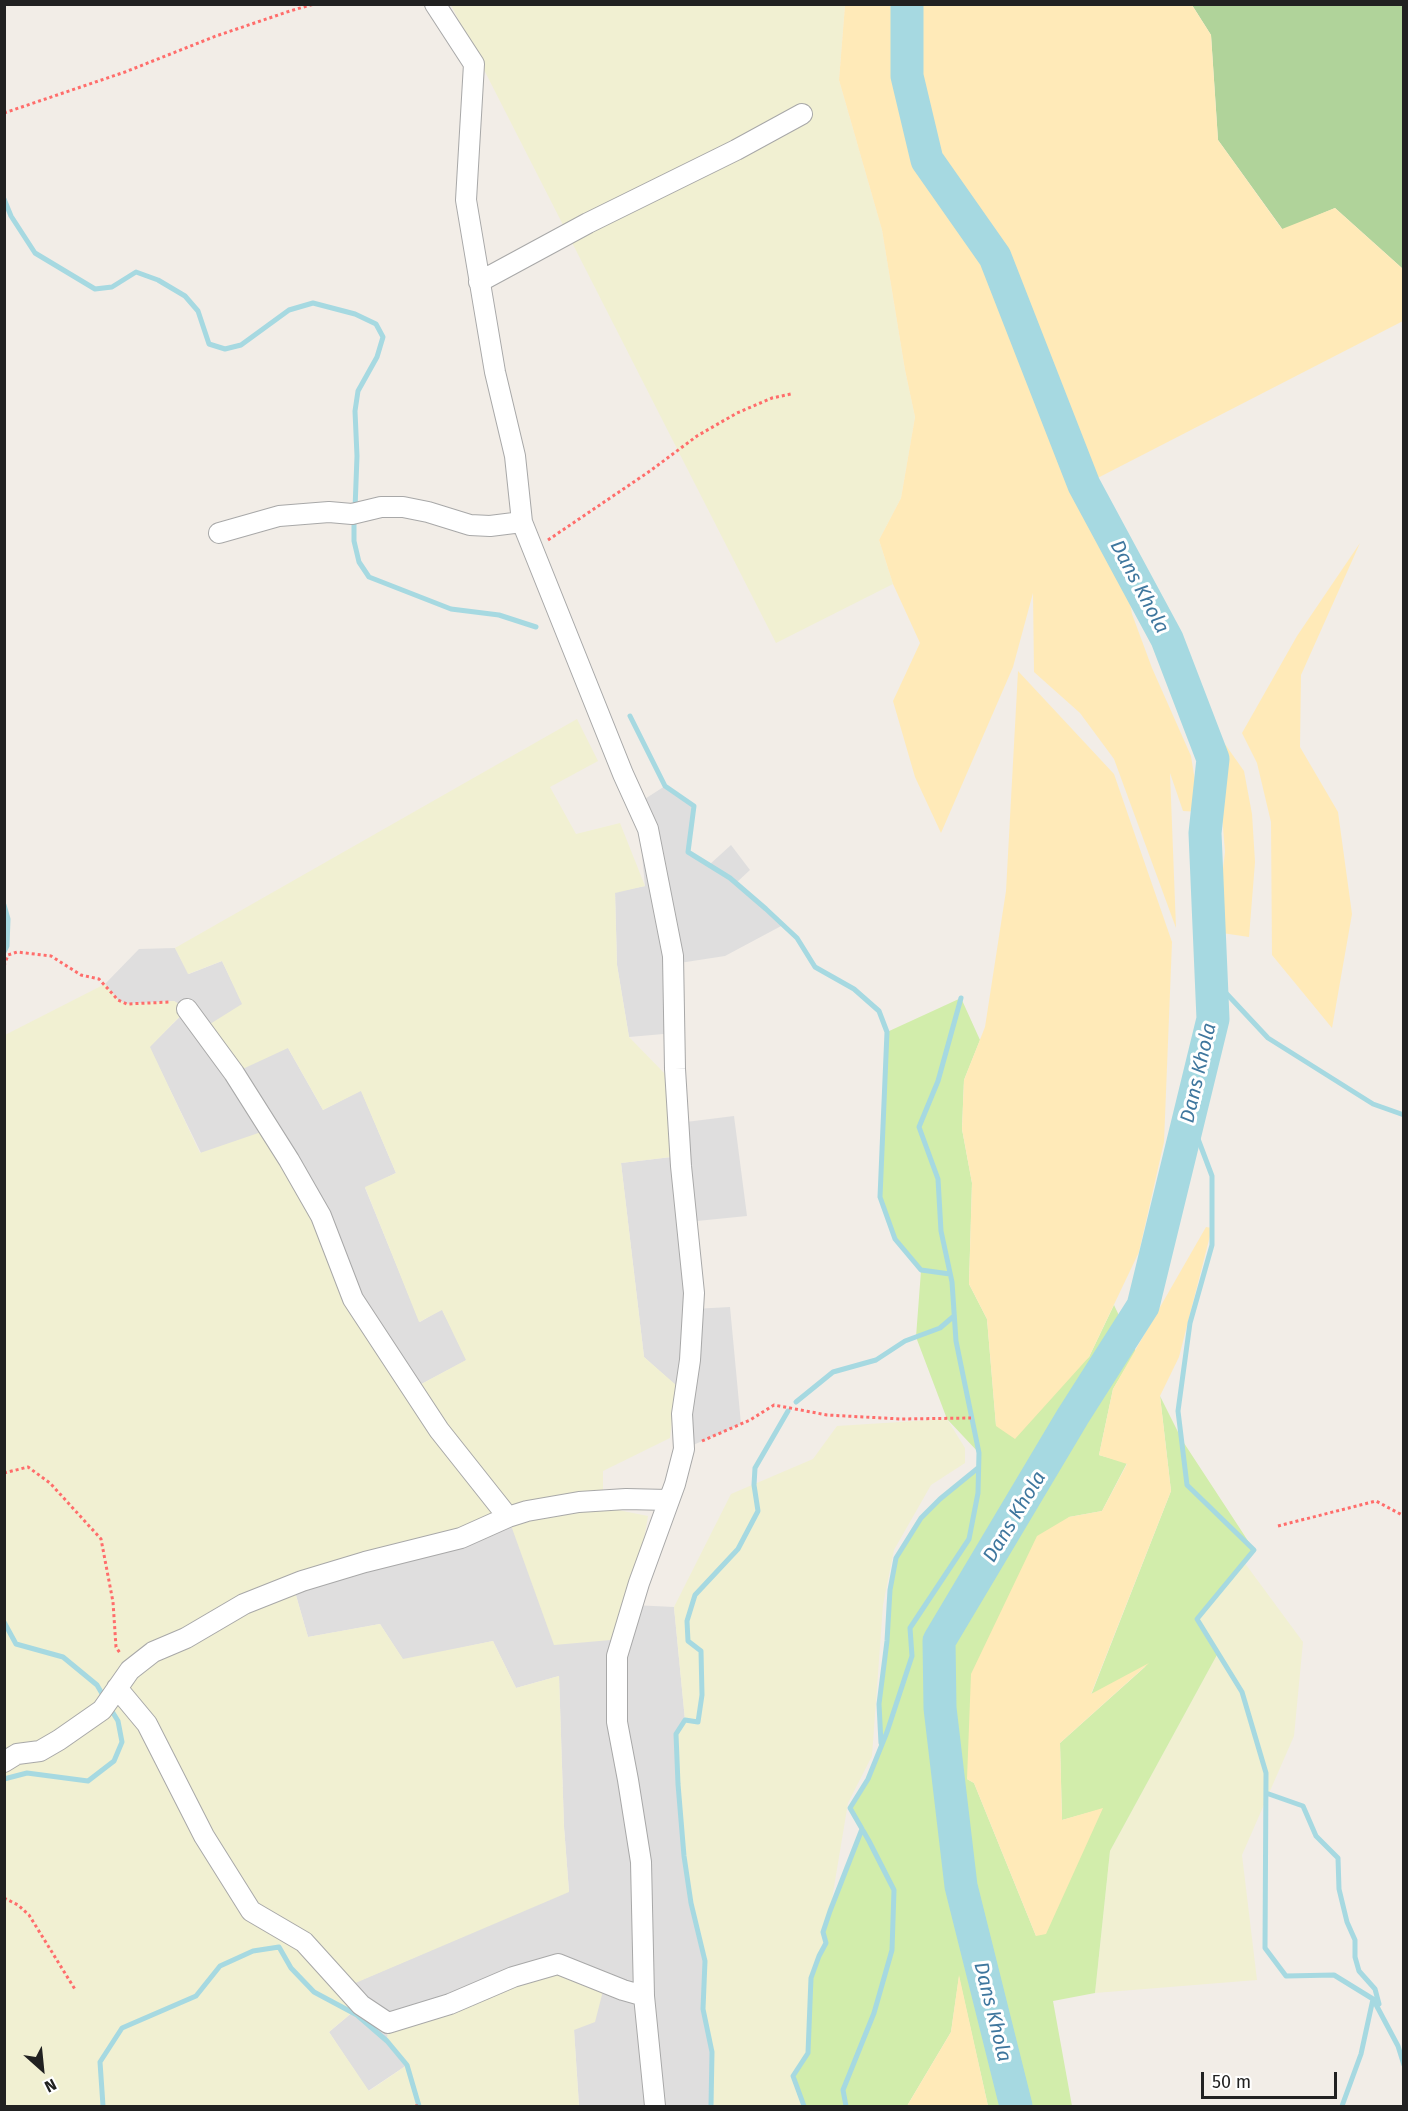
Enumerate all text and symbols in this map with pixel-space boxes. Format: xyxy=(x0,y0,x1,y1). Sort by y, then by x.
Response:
water label: Dans Khola xyxy=(1104,536,1174,638)
water label: Dans Khola xyxy=(1176,1021,1222,1125)
water label: Dans Khola xyxy=(978,1467,1052,1567)
water label: Dans Khola xyxy=(968,1960,1016,2064)
north arrow xyxy=(12,2039,72,2099)
scale bar xyxy=(1204,2060,1340,2098)
text: 50 m xyxy=(1212,2071,1251,2093)
text: N xyxy=(41,2075,59,2096)

